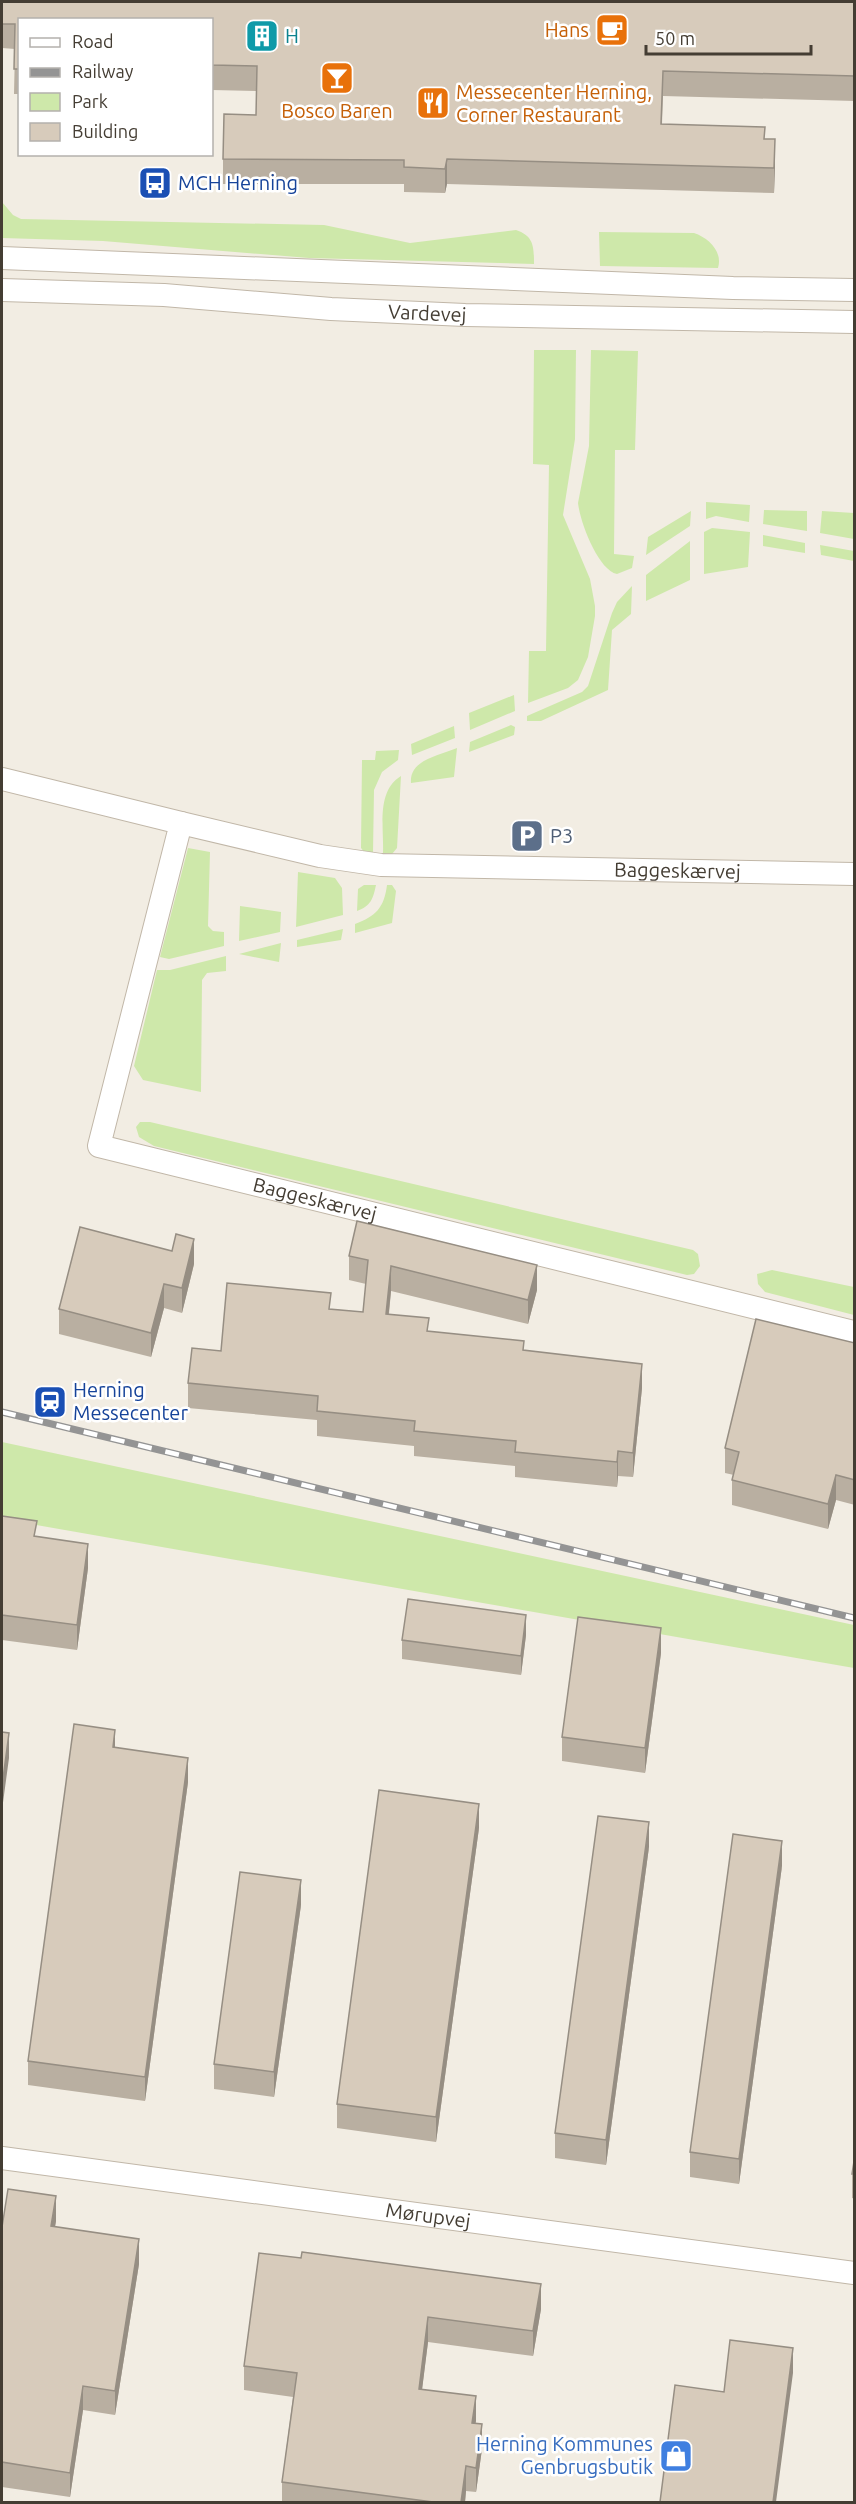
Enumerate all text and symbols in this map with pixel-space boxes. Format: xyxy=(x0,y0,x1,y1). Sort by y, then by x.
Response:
cafe icon: Hans xyxy=(594,12,630,48)
legend xyxy=(18,18,213,156)
building icon: H xyxy=(244,18,280,54)
place label: Hans xyxy=(545,18,589,41)
scale bar xyxy=(646,18,811,56)
place label: H xyxy=(285,24,299,47)
text: 50 m xyxy=(655,28,695,48)
text: Road xyxy=(72,31,114,51)
bar icon: Bosco Baren xyxy=(319,60,355,96)
text: Railway xyxy=(72,61,134,81)
place label: Messecenter Herning, Corner Restaurant xyxy=(456,80,652,126)
restaurant icon: Messecenter Herning, Corner Restaurant xyxy=(415,85,451,121)
text: Park xyxy=(72,91,108,111)
place label: Bosco Baren xyxy=(281,99,393,122)
text: Building xyxy=(72,121,138,141)
bus stop icon: MCH Herning xyxy=(137,165,173,201)
place label: MCH Herning xyxy=(178,171,298,194)
street label: Vardevej xyxy=(387,300,467,326)
parking icon: P3 xyxy=(509,818,545,854)
place label: P3 xyxy=(550,824,573,847)
street label: Baggeskærvej xyxy=(614,857,741,883)
street label: Baggeskærvej xyxy=(251,1172,379,1225)
place label: Herning Messecenter xyxy=(73,1378,188,1424)
station icon: Herning Messecenter xyxy=(32,1384,68,1420)
street label: Mørupvej xyxy=(384,2198,472,2232)
place label: Herning Kommunes Genbrugsbutik xyxy=(476,2432,653,2478)
shop icon: Herning Kommunes Genbrugsbutik xyxy=(658,2438,694,2474)

